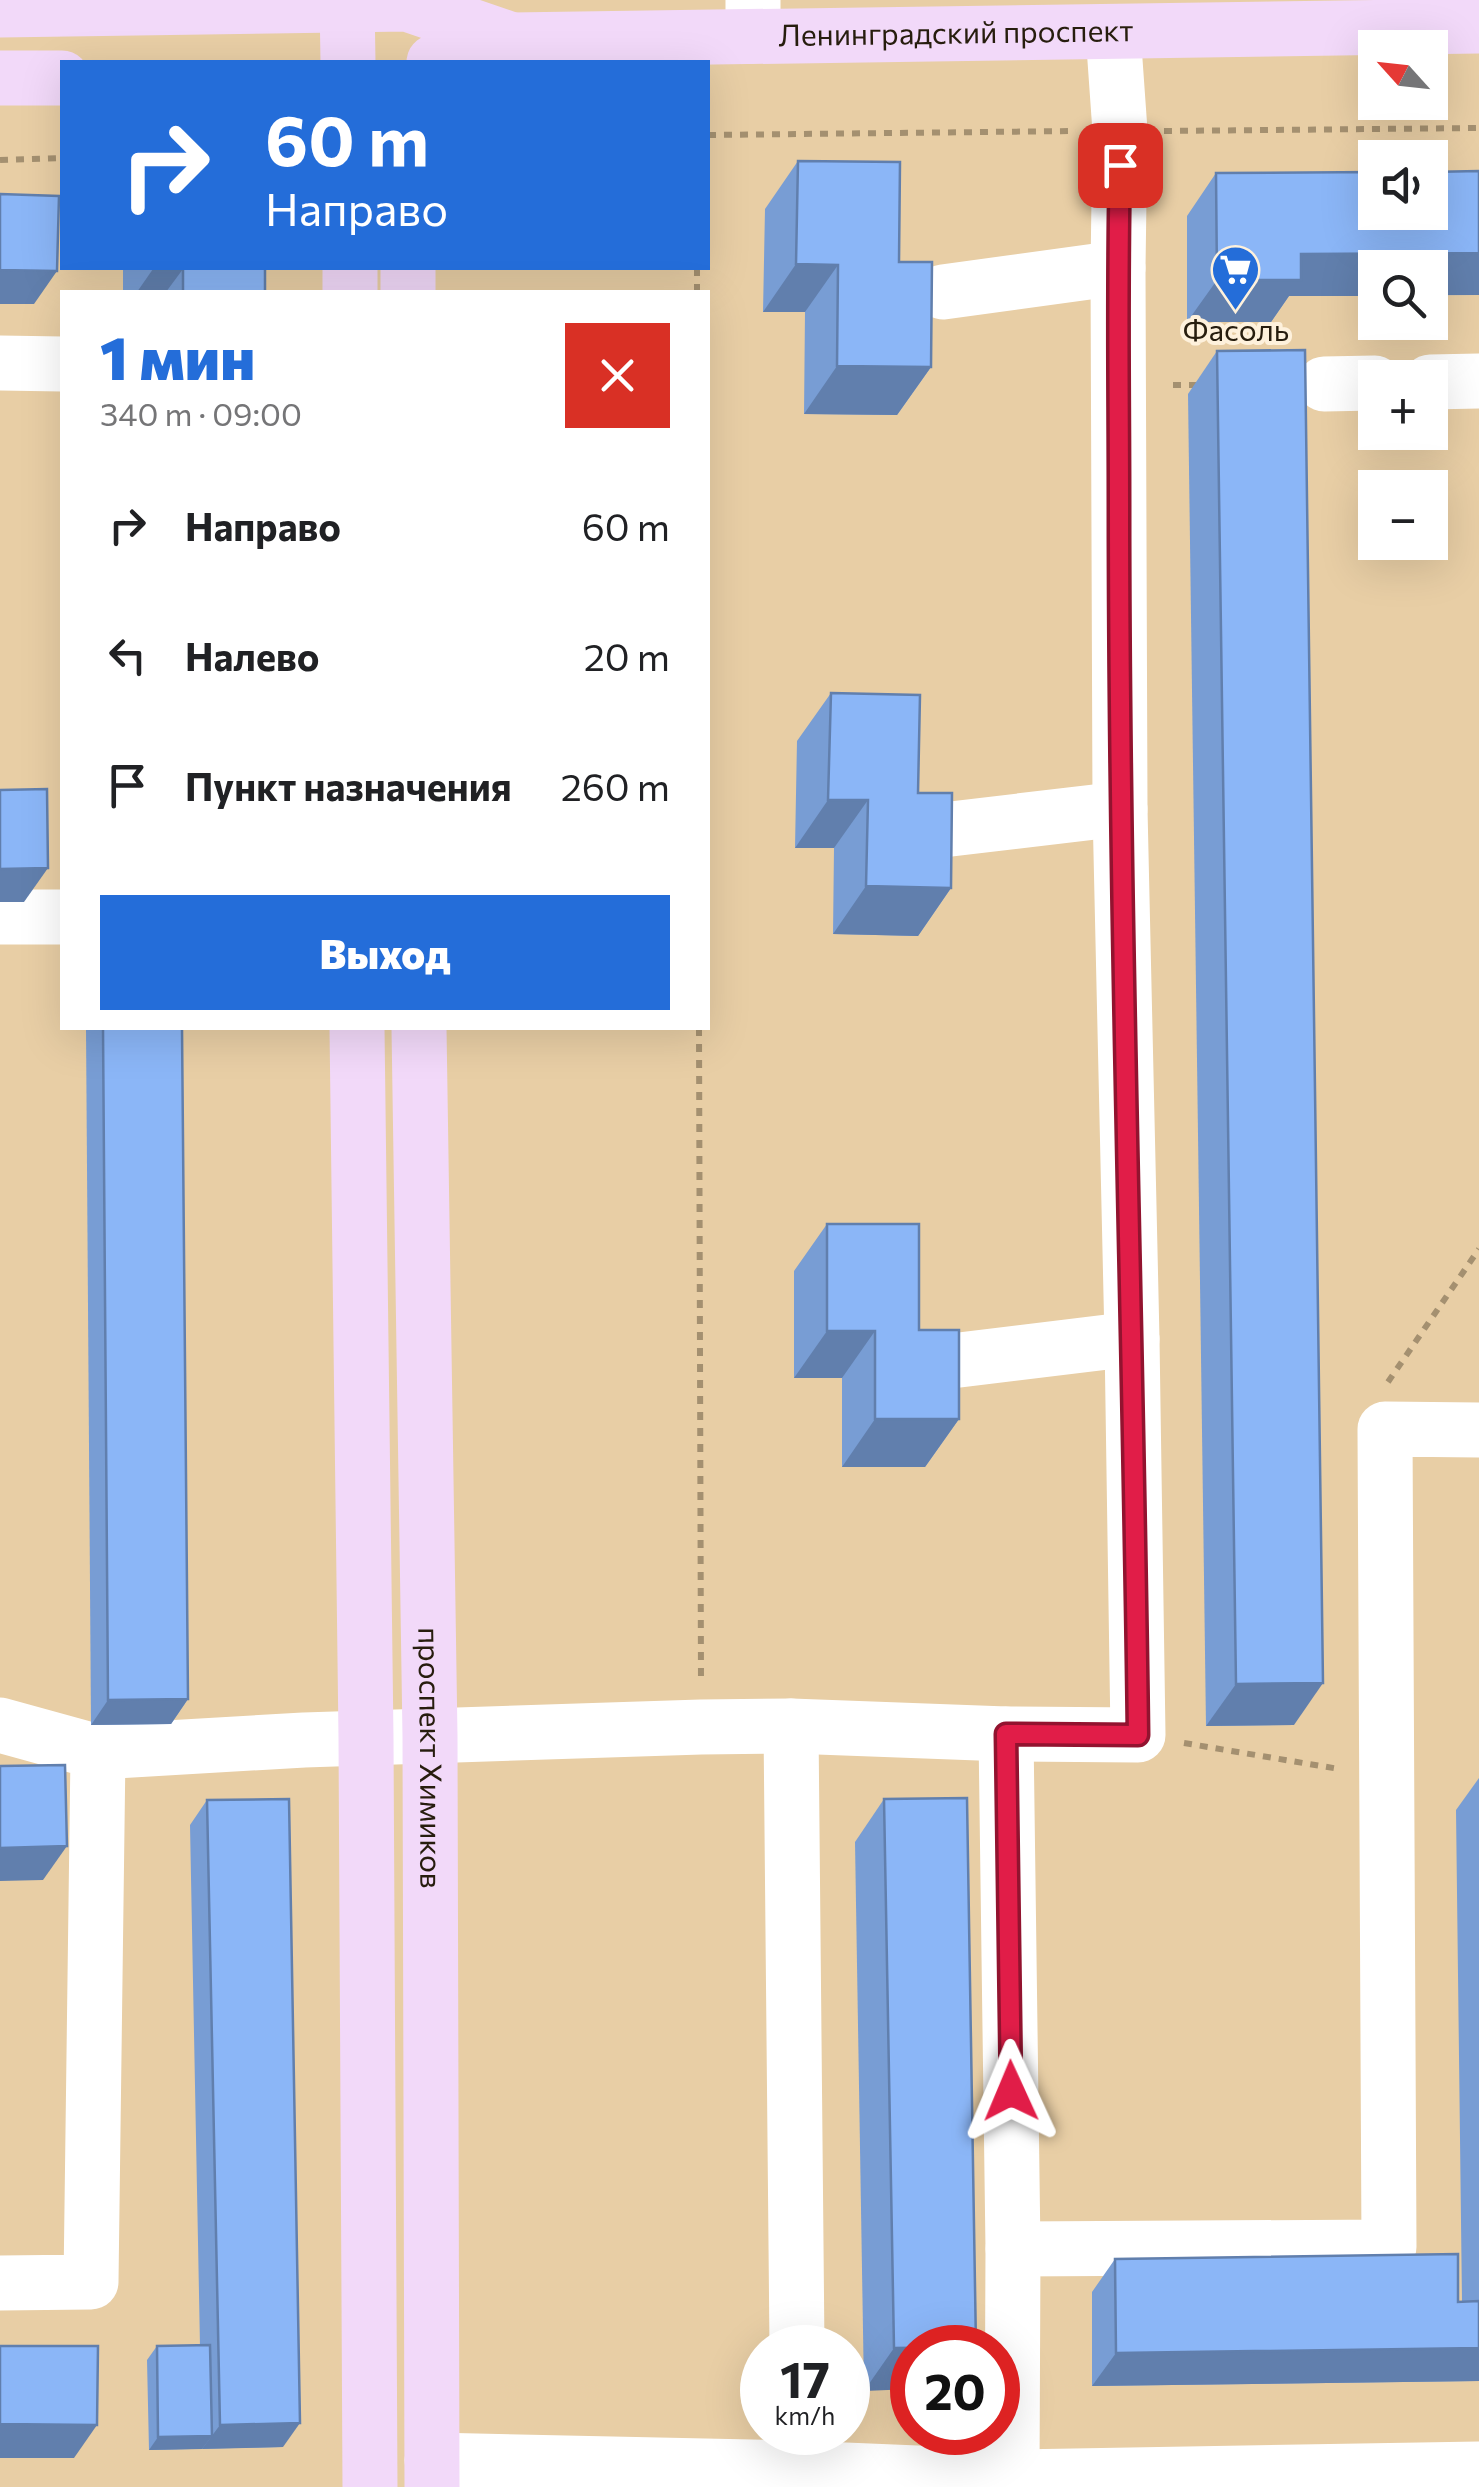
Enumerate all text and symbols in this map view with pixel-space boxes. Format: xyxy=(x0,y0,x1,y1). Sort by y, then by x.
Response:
street label: Ленинградский проспект xyxy=(778,10,1134,52)
north arrow xyxy=(1358,30,1448,120)
map controls xyxy=(1358,30,1448,560)
text: 60 m xyxy=(265,95,429,180)
icon: right xyxy=(100,100,230,230)
pin xyxy=(1078,123,1163,208)
icon: arrive xyxy=(1093,138,1148,193)
button: sound xyxy=(1358,140,1448,230)
text: Направо xyxy=(265,180,448,235)
supermarket icon: Фасоль xyxy=(1210,244,1262,312)
button: search xyxy=(1358,250,1448,340)
place label: Фасоль xyxy=(1183,310,1289,347)
text: 1 мин xyxy=(100,319,255,392)
button: close xyxy=(565,323,670,428)
button: + xyxy=(1358,360,1448,450)
text: 340 m · 09:00 xyxy=(100,393,302,433)
button: − xyxy=(1358,470,1448,560)
icon: right xyxy=(100,498,155,553)
text: Направо xyxy=(185,502,341,549)
text: 60 m xyxy=(582,502,670,549)
icon: left xyxy=(100,628,155,683)
text: Налево xyxy=(185,632,319,679)
text: 20 m xyxy=(584,632,670,679)
icon: arrive xyxy=(100,758,155,813)
text: Пункт назначения xyxy=(185,762,512,809)
text: 260 m xyxy=(561,762,670,809)
button: Выход xyxy=(100,895,670,1010)
street label: проспект Химиков xyxy=(412,1627,451,1889)
position arrow xyxy=(959,2039,1063,2143)
speed limit sign: 20 xyxy=(890,2325,1020,2455)
text: 17 xyxy=(780,2347,830,2408)
text: km/h xyxy=(775,2400,835,2430)

